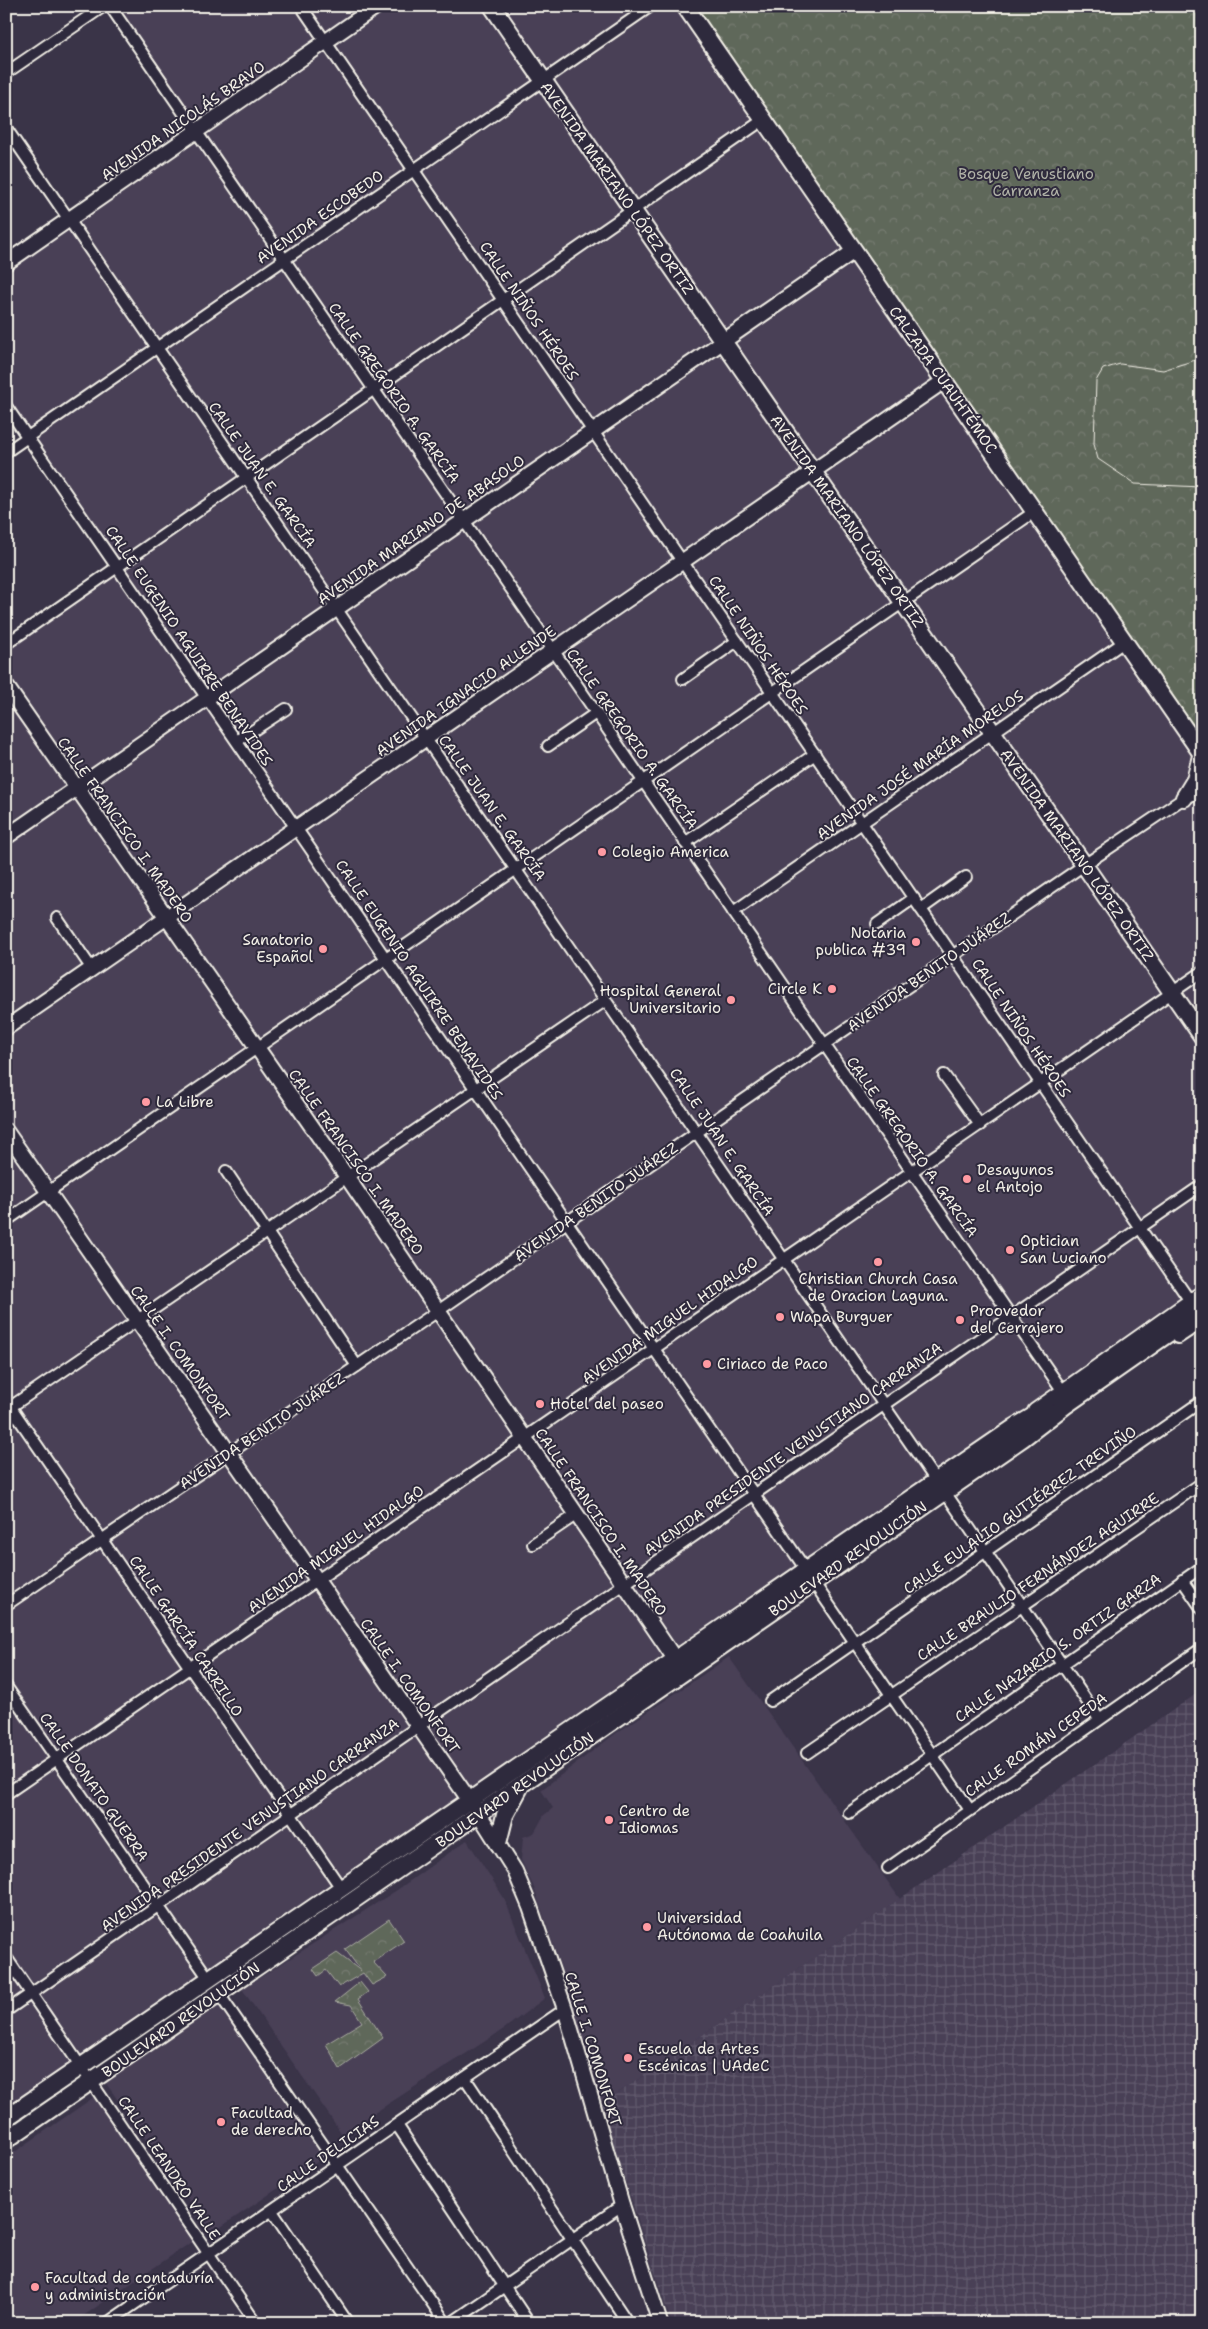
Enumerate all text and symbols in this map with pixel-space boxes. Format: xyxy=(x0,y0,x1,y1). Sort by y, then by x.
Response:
street label: AVENIDA NICOLÁS BRAVO xyxy=(96,56,269,185)
street label: AVENIDA MARIANO LÓPEZ ORTIZ xyxy=(536,77,699,298)
park label: Bosque Venustiano Carranza xyxy=(958,164,1094,201)
street label: AVENIDA ESCOBEDO xyxy=(252,166,388,268)
street label: CALLE NIÑOS HÉROES xyxy=(475,237,585,384)
street label: CALLE GREGORIO A. GARCÍA xyxy=(324,298,465,487)
street label: CALZADA CUAUHTÉMOC xyxy=(884,302,1002,458)
street label: CALLE JUAN E. GARCÍA xyxy=(204,397,321,552)
street label: AVENIDA MARIANO LÓPEZ ORTIZ xyxy=(766,410,929,631)
street label: AVENIDA MARIANO DE ABASOLO xyxy=(313,450,529,610)
street label: CALLE EUGENIO AGUIRRE BENAVIDES xyxy=(101,522,277,770)
street label: CALLE NIÑOS HÉROES xyxy=(704,571,814,718)
street label: AVENIDA IGNACIO ALLENDE xyxy=(372,621,560,761)
street label: CALLE GREGORIO A. GARCÍA xyxy=(562,644,703,833)
street label: AVENIDA JOSÉ MARÍA MORELOS xyxy=(812,685,1027,844)
street label: CALLE JUAN E. GARCÍA xyxy=(434,730,551,885)
street label: CALLE FRANCISCO I. MADERO xyxy=(53,733,197,927)
street label: AVENIDA MARIANO LÓPEZ ORTIZ xyxy=(996,744,1159,965)
place label: Colegio America xyxy=(612,842,730,862)
marker: Colegio America xyxy=(596,846,608,858)
street label: CALLE EUGENIO AGUIRRE BENAVIDES xyxy=(331,856,507,1104)
street label: AVENIDA BENITO JUÁREZ xyxy=(843,907,1015,1036)
place label: Notaria publica #39 xyxy=(816,923,907,960)
place label: Sanatorio Español xyxy=(243,930,313,967)
marker: Notaria publica #39 xyxy=(910,936,922,948)
marker: Sanatorio Español xyxy=(317,943,329,955)
street label: CALLE NIÑOS HÉROES xyxy=(967,954,1077,1101)
place label: Circle K xyxy=(768,979,822,999)
place label: Hospital General Universitario xyxy=(600,981,721,1018)
marker: Circle K xyxy=(826,983,838,995)
marker: Hospital General Universitario xyxy=(725,994,737,1006)
street label: CALLE GREGORIO A. GARCÍA xyxy=(842,1052,983,1241)
street label: CALLE JUAN E. GARCÍA xyxy=(665,1064,780,1220)
street label: CALLE FRANCISCO I. MADERO xyxy=(284,1065,428,1259)
place label: La Libre xyxy=(156,1092,214,1112)
marker: La Libre xyxy=(140,1096,152,1108)
street label: AVENIDA BENITO JUÁREZ xyxy=(510,1137,682,1266)
place label: Desayunos el Antojo xyxy=(977,1160,1054,1197)
marker: Desayunos el Antojo xyxy=(961,1173,973,1185)
place label: Optician San Luciano xyxy=(1020,1231,1107,1268)
marker: Optician San Luciano xyxy=(1004,1244,1016,1256)
street label: AVENIDA MIGUEL HIDALGO xyxy=(578,1251,762,1389)
marker: Christian Church Casa de Oracion Laguna. xyxy=(872,1256,884,1268)
place label: Christian Church Casa de Oracion Laguna. xyxy=(798,1269,958,1306)
street label: CALLE I. COMONFORT xyxy=(126,1281,234,1425)
place label: Proovedor del Cerrajero xyxy=(970,1301,1064,1338)
place label: Wapa Burguer xyxy=(790,1307,893,1327)
marker: Wapa Burguer xyxy=(774,1311,786,1323)
marker: Proovedor del Cerrajero xyxy=(954,1314,966,1326)
street label: AVENIDA PRESIDENTE VENUSTIANO CARRANZA xyxy=(640,1338,946,1560)
place label: Ciriaco de Paco xyxy=(717,1354,828,1374)
marker: Ciriaco de Paco xyxy=(701,1358,713,1370)
street label: AVENIDA BENITO JUÁREZ xyxy=(175,1367,349,1494)
place label: Hotel del paseo xyxy=(550,1394,664,1414)
marker: Hotel del paseo xyxy=(534,1398,546,1410)
street label: CALLE EULALIO GUTIÉRREZ TREVIÑO xyxy=(898,1420,1141,1599)
street label: CALLE FRANCISCO I. MADERO xyxy=(530,1424,672,1620)
street label: AVENIDA MIGUEL HIDALGO xyxy=(244,1480,428,1618)
street label: CALLE BRAULIO FERNÁNDEZ AGUIRRE xyxy=(913,1487,1163,1666)
street label: BOULEVARD REVOLUCIÓN xyxy=(764,1496,931,1621)
street label: CALLE GARCÍA CARRILLO xyxy=(124,1551,248,1720)
street label: CALLE NAZARIO S. ORTIZ GARZA xyxy=(951,1569,1165,1727)
street label: CALLE I. COMONFORT xyxy=(356,1614,464,1758)
street label: CALLE ROMÁN CEPEDA xyxy=(960,1687,1111,1802)
street label: CALLE DONATO GUERRA xyxy=(35,1709,153,1866)
street label: AVENIDA PRESIDENTE VENUSTIANO CARRANZA xyxy=(97,1714,403,1936)
street label: BOULEVARD REVOLUCIÓN xyxy=(431,1727,598,1852)
place label: Centro de Idiomas xyxy=(619,1801,690,1838)
marker: Centro de Idiomas xyxy=(603,1814,615,1826)
place label: Universidad Autónoma de Coahuila xyxy=(657,1908,823,1945)
marker: Universidad Autónoma de Coahuila xyxy=(641,1921,653,1933)
street label: BOULEVARD REVOLUCIÓN xyxy=(97,1957,264,2082)
street label: CALLE I. COMONFORT xyxy=(560,1969,626,2129)
place label: Escuela de Artes Escénicas | UAdeC xyxy=(638,2039,769,2076)
marker: Escuela de Artes Escénicas | UAdeC xyxy=(622,2052,634,2064)
street label: CALLE LEANDRO VALLE xyxy=(113,2092,225,2244)
place label: Facultad de derecho xyxy=(231,2103,312,2140)
street label: CALLE DELICIAS xyxy=(273,2111,383,2197)
marker: Facultad de derecho xyxy=(215,2116,227,2128)
place label: Facultad de contaduría y administración xyxy=(45,2268,214,2305)
marker: Facultad de contaduría y administración xyxy=(29,2281,41,2293)

